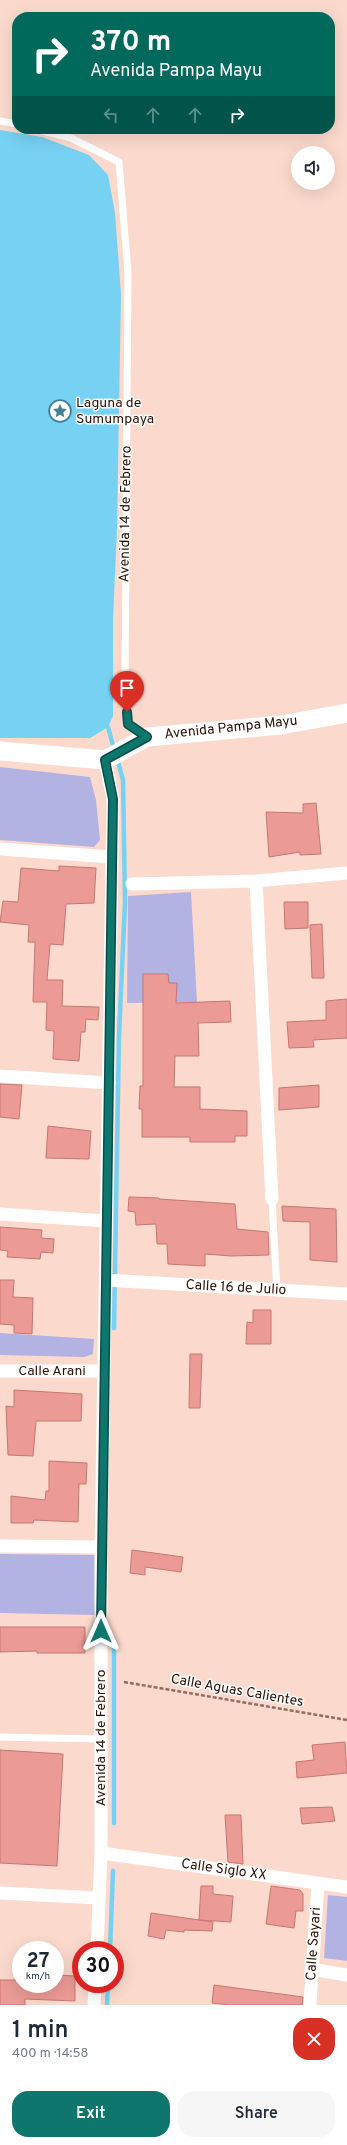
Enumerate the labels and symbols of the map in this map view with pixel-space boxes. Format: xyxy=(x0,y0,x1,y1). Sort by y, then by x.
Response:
place label: Laguna de Sumumpaya xyxy=(76,395,154,428)
place icon: Laguna de Sumumpaya xyxy=(47,398,73,424)
street label: Avenida 14 de Febrero xyxy=(116,445,136,583)
pin xyxy=(110,671,144,712)
street label: Avenida Pampa Mayu xyxy=(164,713,298,743)
street label: Calle 16 de Julio xyxy=(185,1277,287,1299)
street label: Calle Arani xyxy=(18,1363,86,1380)
position arrow xyxy=(80,1610,122,1652)
street label: Avenida 14 de Febrero xyxy=(93,1669,110,1806)
street label: Calle Aguas Calientes xyxy=(169,1671,305,1711)
street label: Calle Siglo XX xyxy=(180,1856,268,1884)
street label: Calle Sayari xyxy=(303,1907,325,1981)
speed limit sign: 30 xyxy=(72,1941,124,1993)

